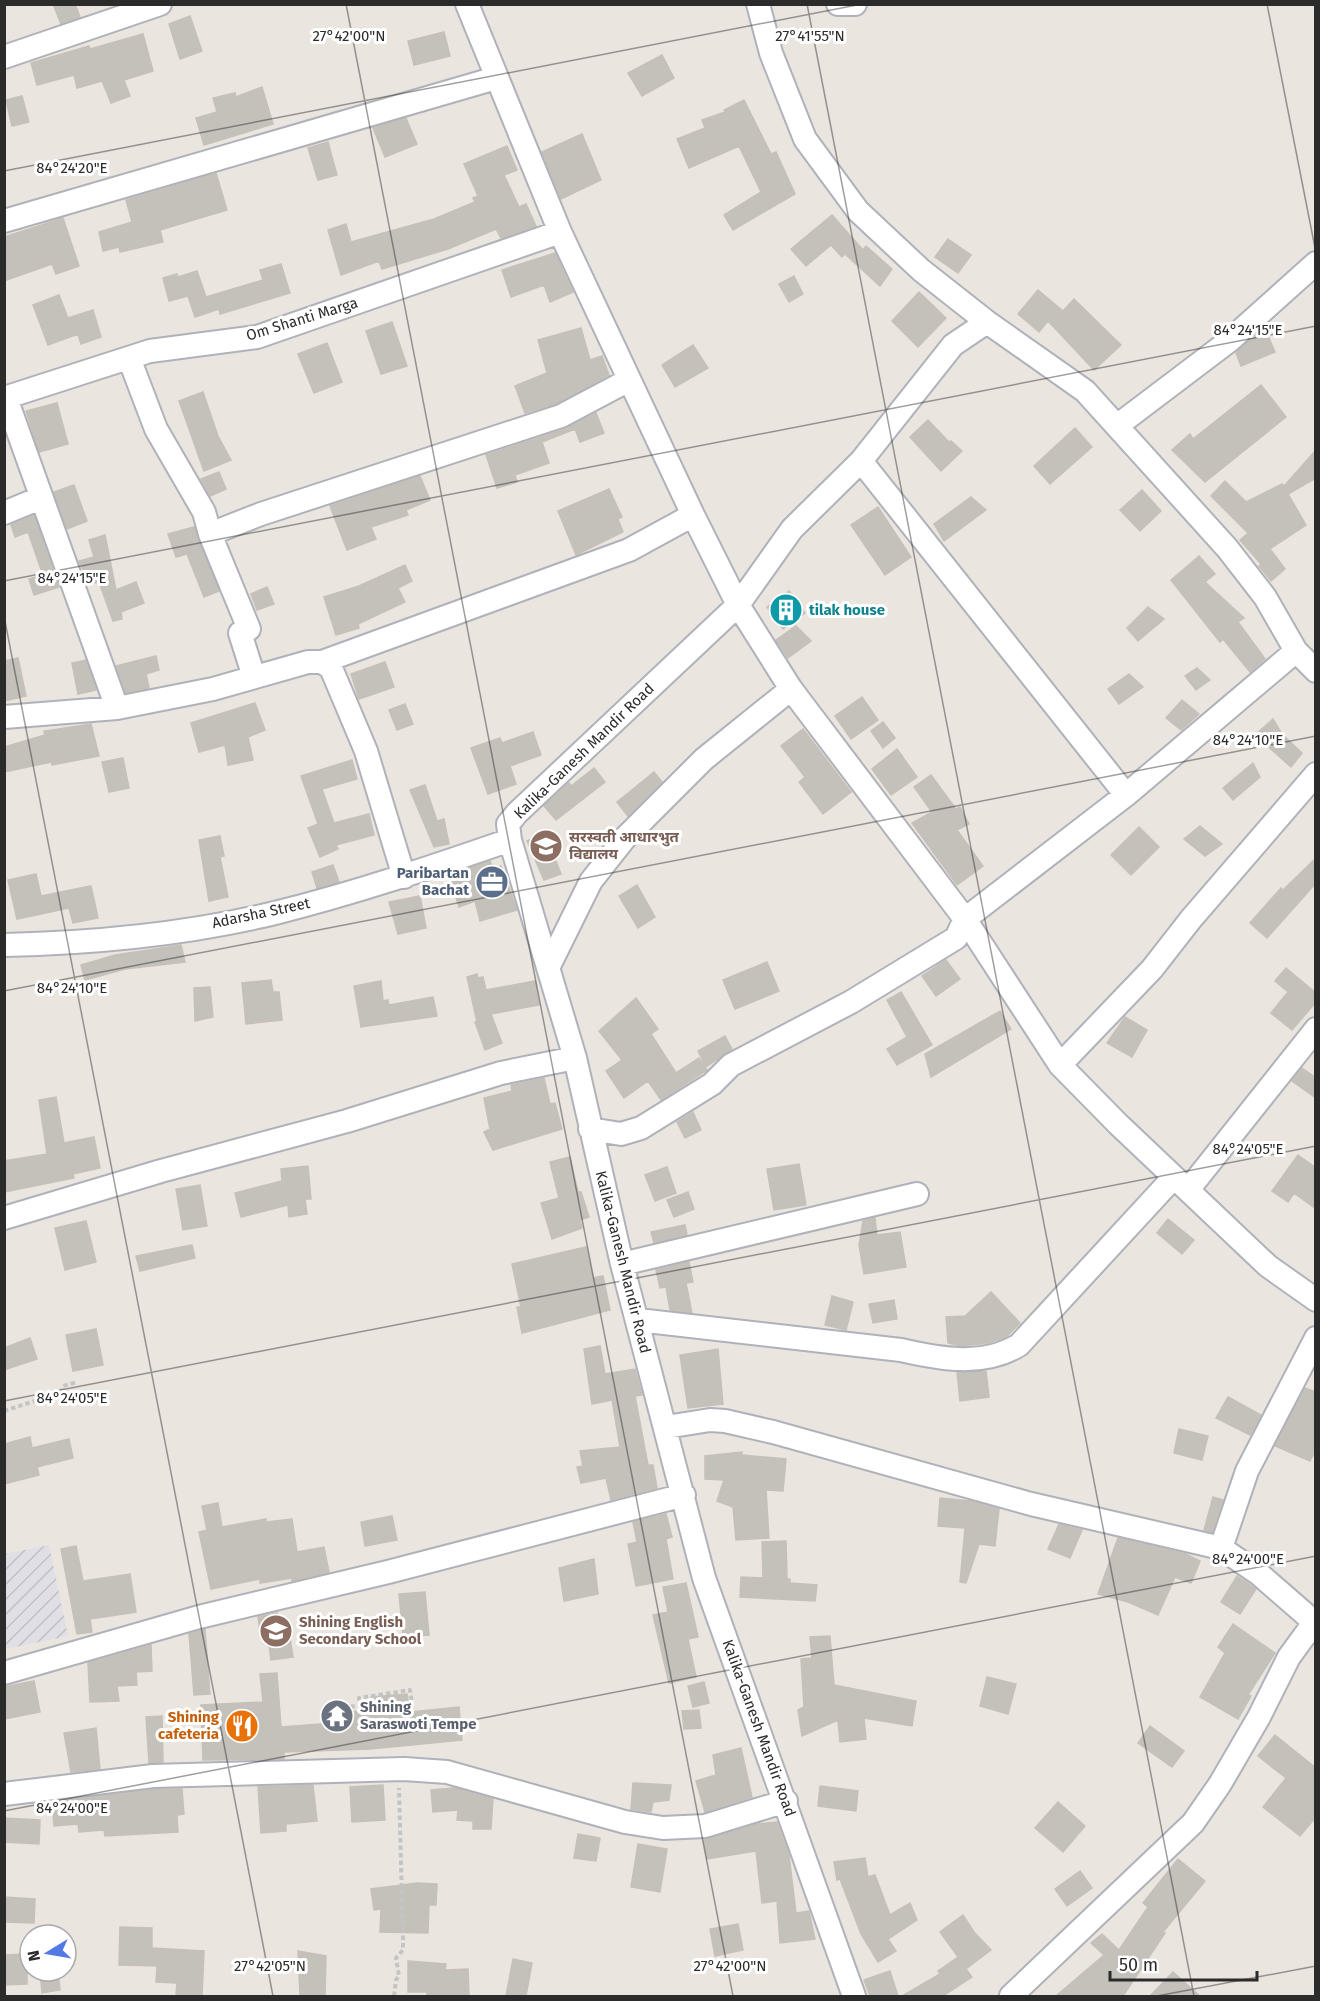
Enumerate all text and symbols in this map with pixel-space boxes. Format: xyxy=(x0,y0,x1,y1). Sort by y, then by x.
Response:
text: 27°42'00"N xyxy=(313,27,386,45)
text: 27°41'55"N xyxy=(775,27,845,45)
text: 84°24'20"E xyxy=(36,159,108,177)
street label: Om Shanti Marga xyxy=(244,293,360,345)
text: 84°24'15"E xyxy=(1213,321,1283,339)
text: 84°24'15"E xyxy=(37,569,107,587)
building icon: tilak house xyxy=(768,592,804,628)
place label: tilak house xyxy=(809,601,885,619)
street label: Kalika-Ganesh Mandir Road xyxy=(510,679,658,823)
text: 84°24'10"E xyxy=(1213,731,1283,749)
school or university icon: सरस्वती आधारभुत विद्यालय xyxy=(528,828,564,864)
place label: सरस्वती आधारभुत विद्यालय xyxy=(569,828,680,863)
place label: Paribartan Bachat xyxy=(397,864,469,899)
office icon: Paribartan Bachat xyxy=(474,864,510,900)
street label: Adarsha Street xyxy=(210,894,312,932)
text: 84°24'10"E xyxy=(37,979,107,997)
text: 84°24'05"E xyxy=(1213,1140,1283,1158)
street label: Kalika-Ganesh Mandir Road xyxy=(592,1169,654,1355)
text: 84°24'05"E xyxy=(37,1389,107,1407)
text: 84°24'00"E xyxy=(1212,1550,1284,1568)
school or university icon: Shining English Secondary School xyxy=(258,1613,294,1649)
place label: Shining English Secondary School xyxy=(299,1613,422,1648)
street label: Kalika-Ganesh Mandir Road xyxy=(718,1637,800,1819)
temple icon: Shining Saraswoti Tempe xyxy=(319,1698,355,1734)
place label: Shining Saraswoti Tempe xyxy=(360,1698,477,1733)
place label: Shining cafeteria xyxy=(158,1708,220,1743)
restaurant icon: Shining cafeteria xyxy=(224,1708,260,1744)
text: 84°24'00"E xyxy=(36,1799,108,1817)
north arrow xyxy=(18,1923,78,1983)
scale bar xyxy=(1110,1944,1257,1982)
text: N xyxy=(23,1949,44,1963)
text: 50 m xyxy=(1119,1954,1158,1976)
text: 27°42'05"N xyxy=(234,1957,306,1975)
text: 27°42'00"N xyxy=(694,1957,767,1975)

